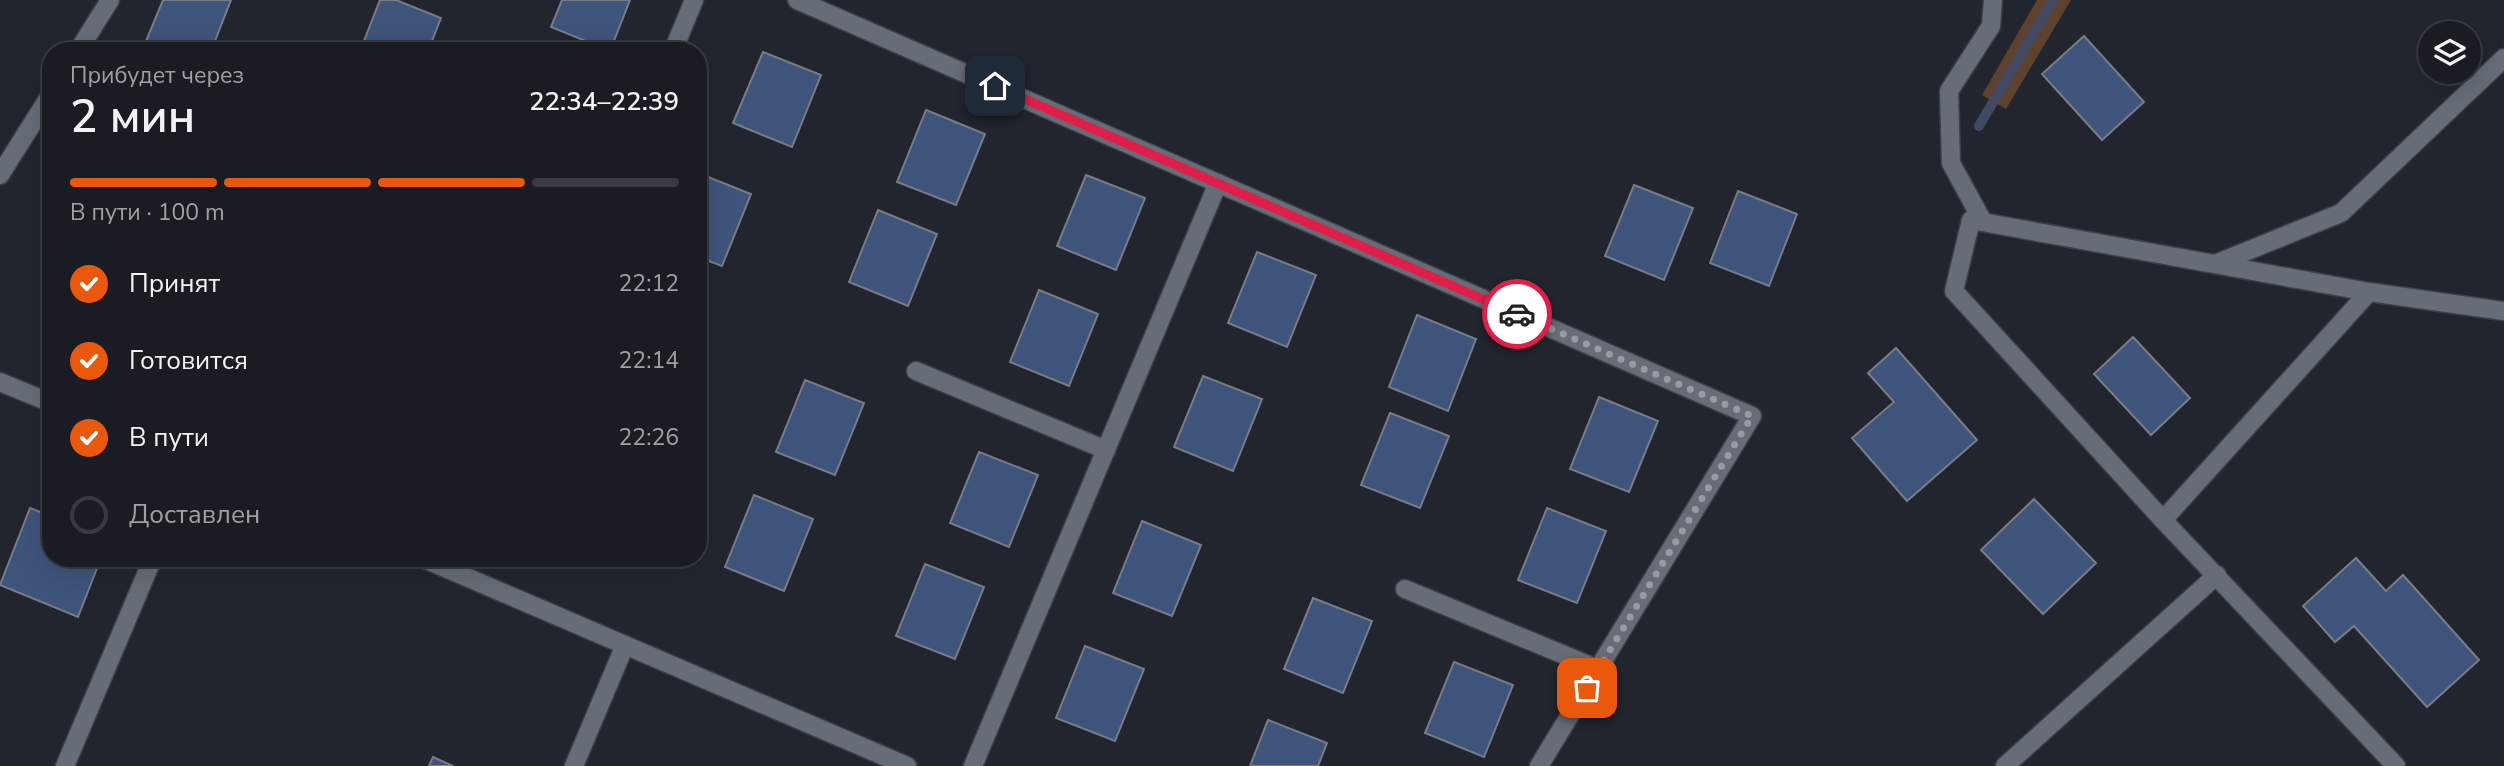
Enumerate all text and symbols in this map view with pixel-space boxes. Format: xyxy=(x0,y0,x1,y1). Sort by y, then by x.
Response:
map controls xyxy=(2418,21,2481,84)
button: layers xyxy=(2418,21,2481,84)
pin xyxy=(965,56,1025,116)
text: Прибудет через xyxy=(70,60,244,91)
icon: home xyxy=(976,67,1014,105)
text: 22:34–22:39 xyxy=(529,84,679,119)
text: 2 мин xyxy=(70,85,195,148)
text: В пути · 100 m xyxy=(70,197,225,228)
icon: check xyxy=(70,265,108,303)
text: Принят xyxy=(129,266,220,301)
text: 22:12 xyxy=(619,268,679,299)
courier xyxy=(1482,279,1552,349)
icon: car xyxy=(1498,295,1536,333)
icon: check xyxy=(70,342,108,380)
text: Готовится xyxy=(129,343,248,378)
text: 22:14 xyxy=(619,345,679,376)
icon: check xyxy=(70,419,108,457)
text: В пути xyxy=(129,420,209,455)
text: 22:26 xyxy=(619,422,679,453)
text: Доставлен xyxy=(129,497,260,532)
pin xyxy=(1557,658,1617,718)
icon: bag xyxy=(1568,669,1606,707)

